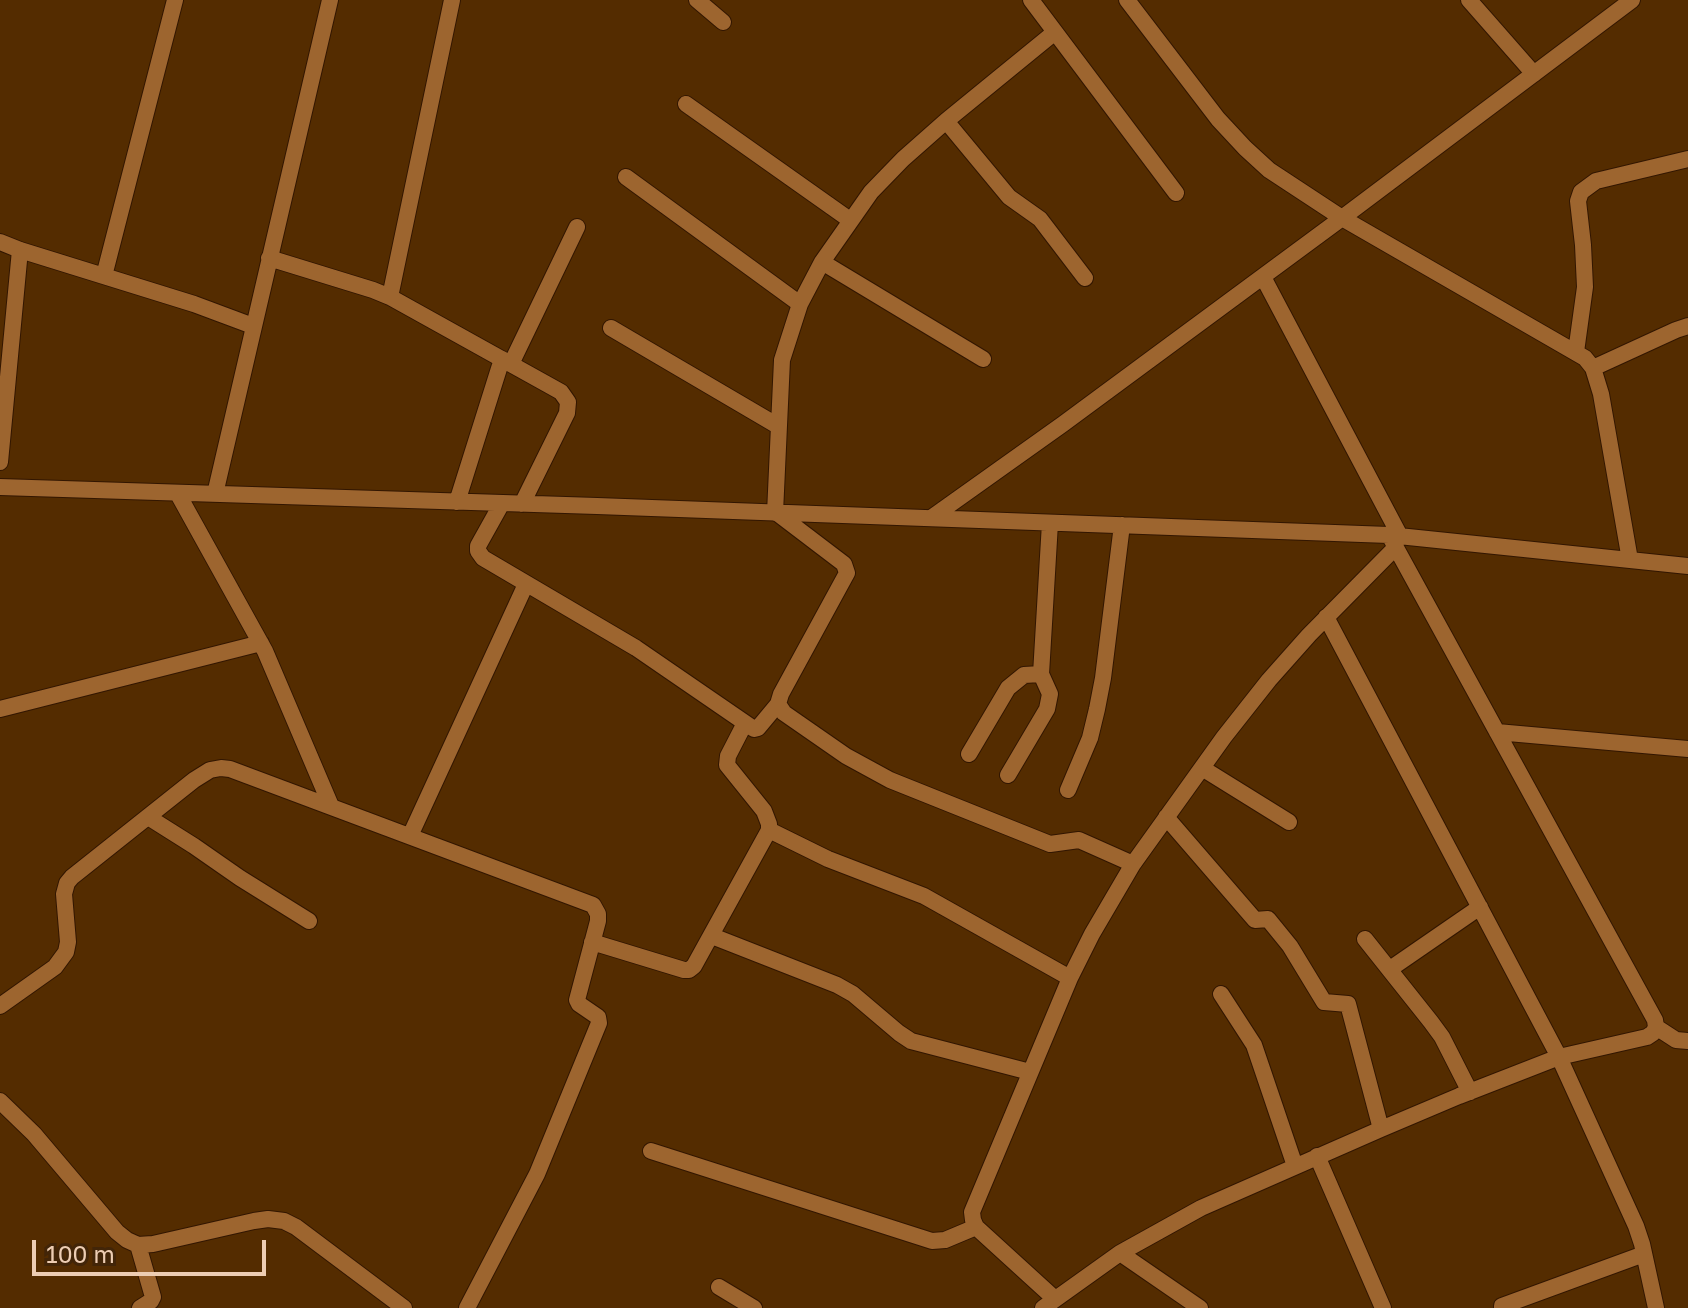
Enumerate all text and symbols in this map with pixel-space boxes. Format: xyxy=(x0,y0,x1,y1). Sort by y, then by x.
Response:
scale bar xyxy=(36,1224,270,1274)
text: 100 m xyxy=(46,1239,115,1268)

